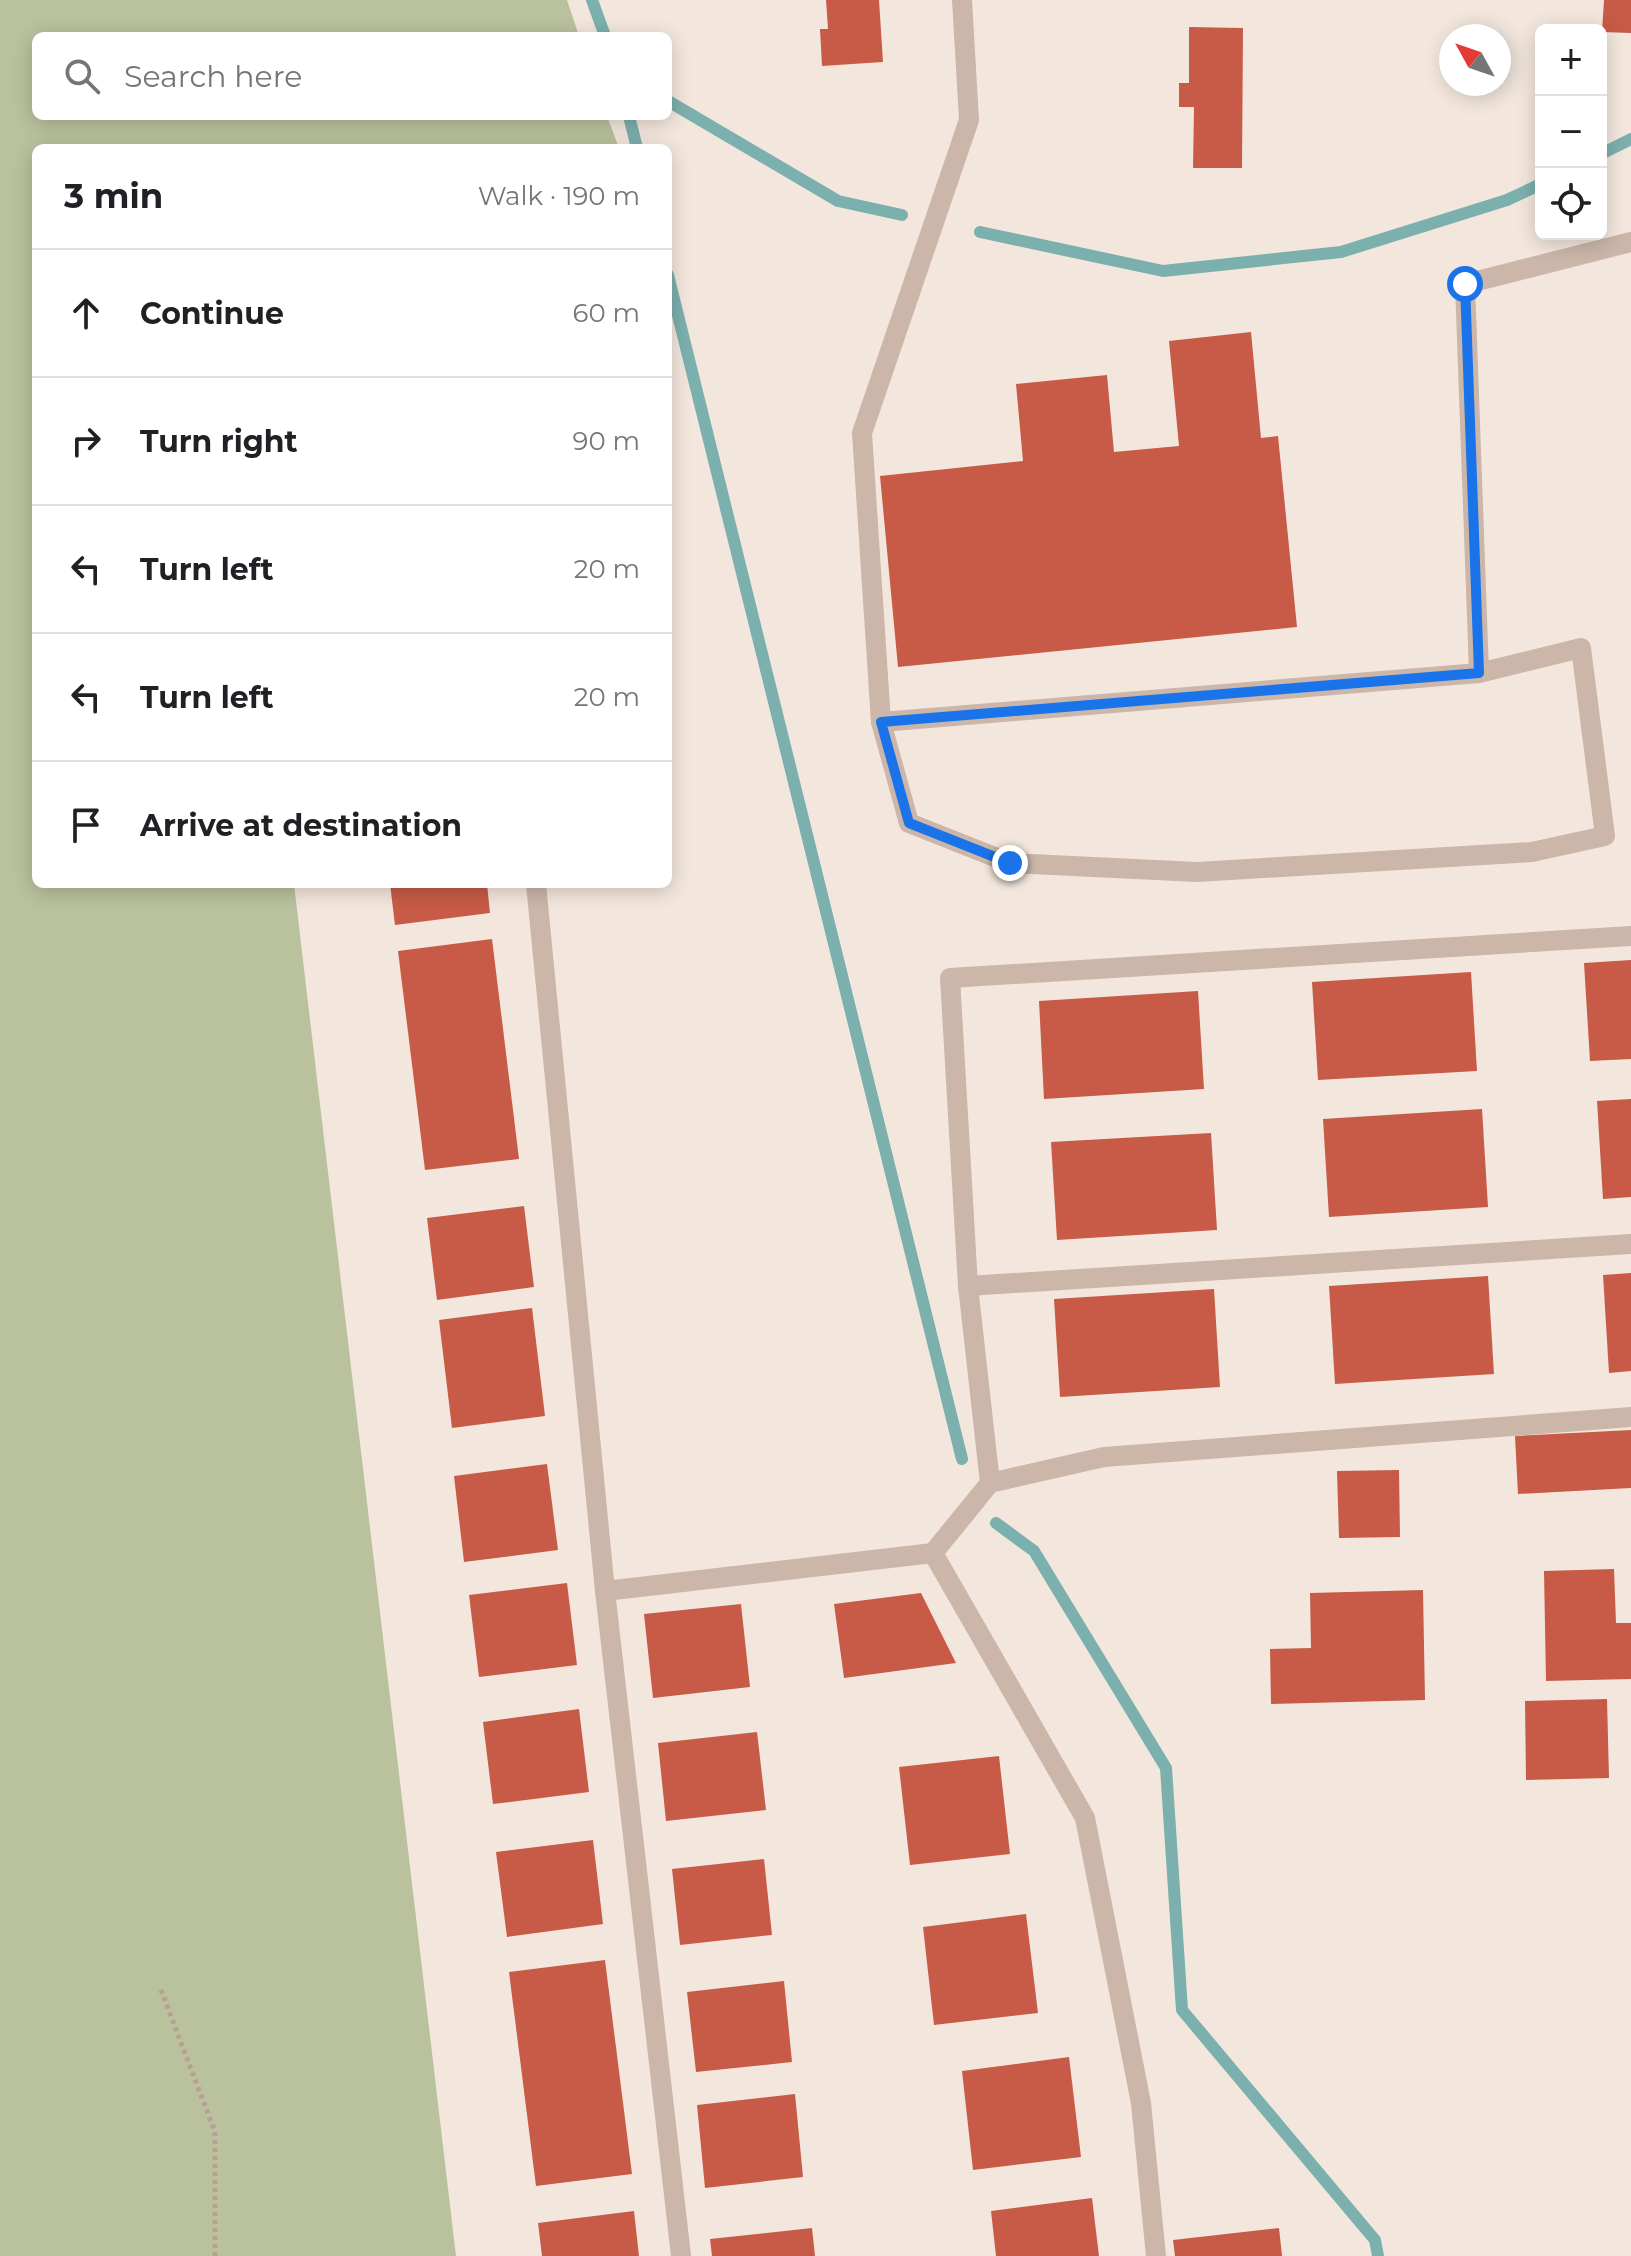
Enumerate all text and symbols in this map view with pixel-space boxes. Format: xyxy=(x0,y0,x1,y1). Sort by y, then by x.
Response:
north arrow xyxy=(1439,24,1511,96)
map controls xyxy=(1535,24,1607,240)
button: + xyxy=(1535,24,1607,96)
search box xyxy=(32,32,672,120)
icon: search xyxy=(60,54,104,98)
text: Search here xyxy=(124,58,302,95)
button: − xyxy=(1535,96,1607,168)
button: locate xyxy=(1535,168,1607,240)
text: 3 min xyxy=(64,175,163,217)
text: Walk · 190 m xyxy=(478,180,640,212)
route start xyxy=(1447,266,1483,302)
icon: ahead xyxy=(64,291,108,335)
text: Continue xyxy=(140,295,284,332)
text: 60 m xyxy=(573,297,640,329)
icon: right xyxy=(64,419,108,463)
text: Turn right xyxy=(140,423,297,460)
text: 90 m xyxy=(573,425,640,457)
icon: left xyxy=(64,547,108,591)
text: Turn left xyxy=(140,551,273,588)
text: 20 m xyxy=(574,553,640,585)
icon: left xyxy=(64,675,108,719)
text: Turn left xyxy=(140,679,273,716)
text: 20 m xyxy=(574,681,640,713)
icon: arrive xyxy=(64,803,108,847)
text: Arrive at destination xyxy=(140,807,462,844)
route end xyxy=(992,845,1028,881)

